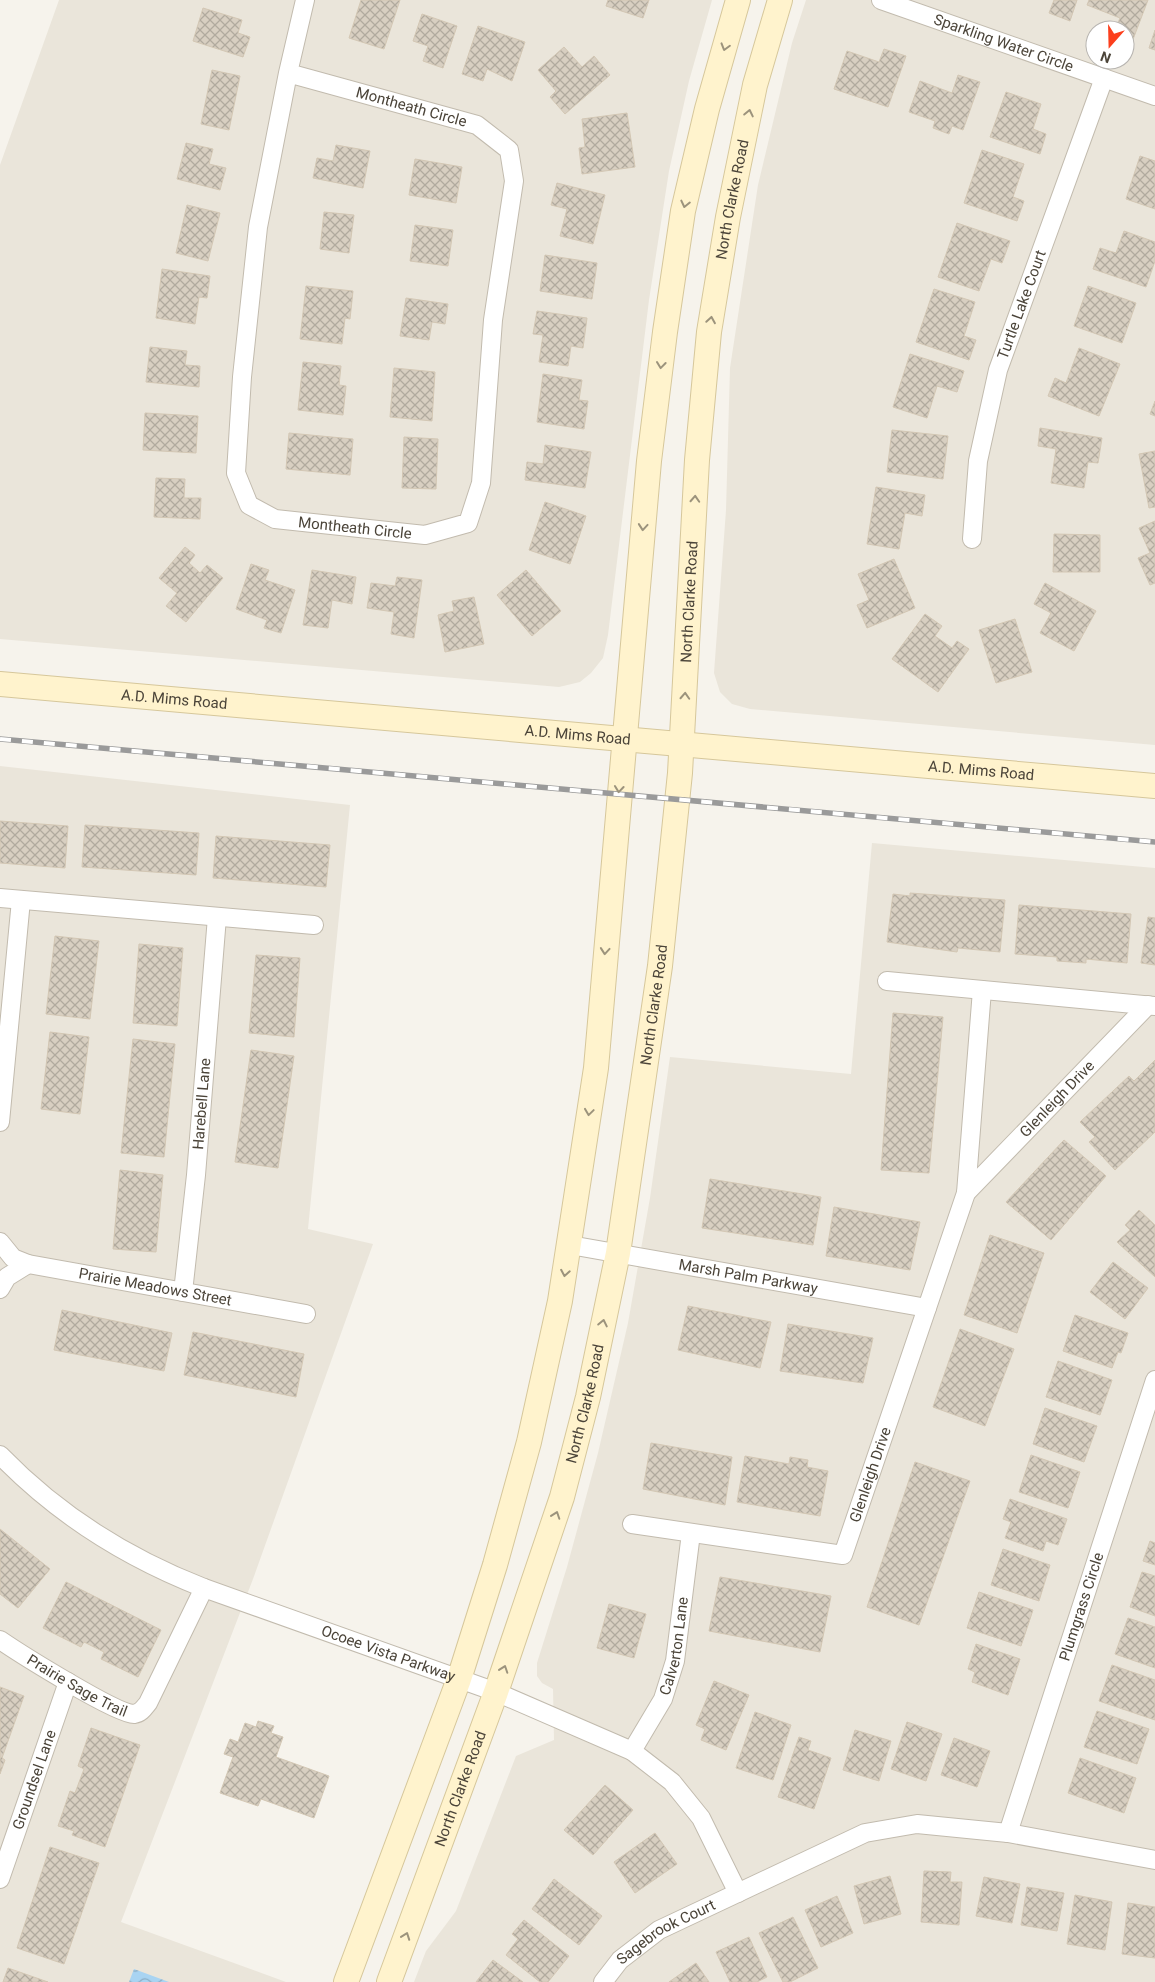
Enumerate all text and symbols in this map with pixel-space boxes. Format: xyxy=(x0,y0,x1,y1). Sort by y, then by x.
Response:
street label: Sparkling Water Circle xyxy=(931,10,1076,76)
north arrow xyxy=(1085,20,1135,70)
one-way arrow xyxy=(720,42,730,50)
text: N xyxy=(1098,48,1113,66)
street label: Montheath Circle xyxy=(354,83,469,131)
one-way arrow xyxy=(743,109,754,118)
street label: North Clarke Road xyxy=(712,138,753,261)
one-way arrow xyxy=(680,200,691,209)
street label: Turtle Lake Court xyxy=(994,248,1050,362)
one-way arrow xyxy=(706,315,716,324)
one-way arrow xyxy=(656,361,667,369)
one-way arrow xyxy=(689,495,700,503)
street label: Montheath Circle xyxy=(297,513,413,543)
one-way arrow xyxy=(638,523,649,531)
street label: North Clarke Road xyxy=(677,540,702,663)
street label: A.D. Mims Road xyxy=(121,686,228,713)
one-way arrow xyxy=(680,692,691,700)
street label: A.D. Mims Road xyxy=(524,721,632,749)
street label: A.D. Mims Road xyxy=(927,757,1035,784)
one-way arrow xyxy=(614,785,625,793)
street label: North Clarke Road xyxy=(637,944,671,1067)
one-way arrow xyxy=(600,947,611,955)
street label: Harebell Lane xyxy=(189,1057,214,1150)
street label: Glenleigh Drive xyxy=(1016,1057,1098,1141)
one-way arrow xyxy=(584,1109,595,1117)
street label: Marsh Palm Parkway xyxy=(677,1255,819,1298)
street label: Prairie Meadows Street xyxy=(77,1264,233,1309)
one-way arrow xyxy=(560,1269,570,1277)
one-way arrow xyxy=(598,1319,608,1328)
street label: North Clarke Road xyxy=(562,1343,608,1465)
street label: Glenleigh Drive xyxy=(846,1425,895,1525)
one-way arrow xyxy=(550,1511,560,1519)
street label: Plumgrass Circle xyxy=(1055,1550,1107,1663)
street label: Calverton Lane xyxy=(656,1596,692,1697)
street label: Ocoee Vista Parkway xyxy=(319,1621,458,1686)
street label: Prairie Sage Trail xyxy=(24,1651,130,1721)
one-way arrow xyxy=(498,1665,508,1673)
street label: Groundsel Lane xyxy=(9,1727,60,1832)
street label: North Clarke Road xyxy=(431,1728,490,1849)
street label: Sagebrook Court xyxy=(613,1896,718,1968)
one-way arrow xyxy=(400,1933,410,1941)

